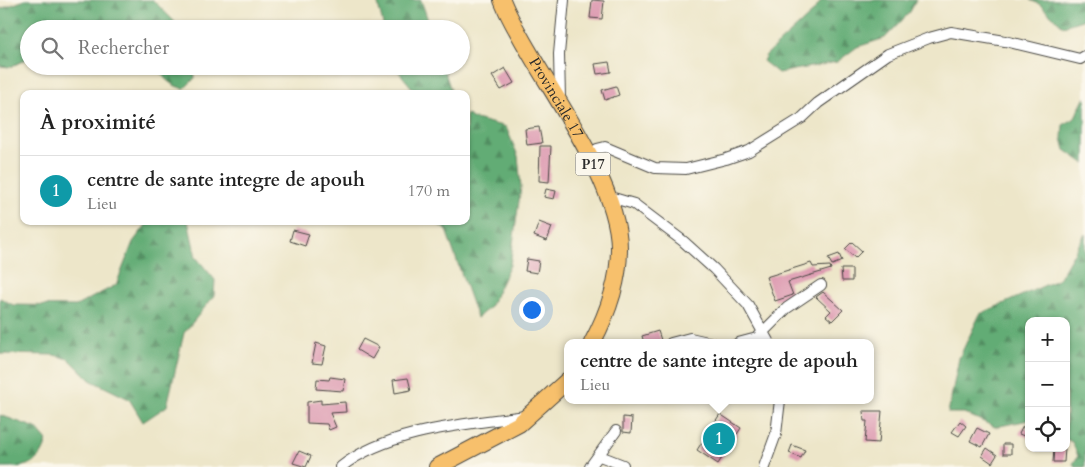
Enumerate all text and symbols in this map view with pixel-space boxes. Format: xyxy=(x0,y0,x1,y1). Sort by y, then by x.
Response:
search box xyxy=(20,20,470,75)
icon: search xyxy=(38,34,66,62)
text: Rechercher xyxy=(78,35,169,61)
street label: Provinciale 17 xyxy=(524,54,588,142)
text: À proximité xyxy=(40,108,156,137)
road number: P17 xyxy=(576,152,610,175)
text: centre de sante integre de apouh xyxy=(87,167,365,193)
text: 1 xyxy=(52,180,60,202)
text: 170 m xyxy=(408,180,450,202)
text: Lieu xyxy=(87,193,117,215)
your location xyxy=(519,297,545,323)
map controls xyxy=(1025,317,1070,452)
button: + xyxy=(1025,317,1070,362)
popup xyxy=(564,339,874,404)
text: centre de sante integre de apouh xyxy=(580,348,858,374)
button: − xyxy=(1025,362,1070,407)
text: Lieu xyxy=(580,374,610,396)
button: locate xyxy=(1025,407,1070,452)
pin: 1 xyxy=(703,420,735,458)

